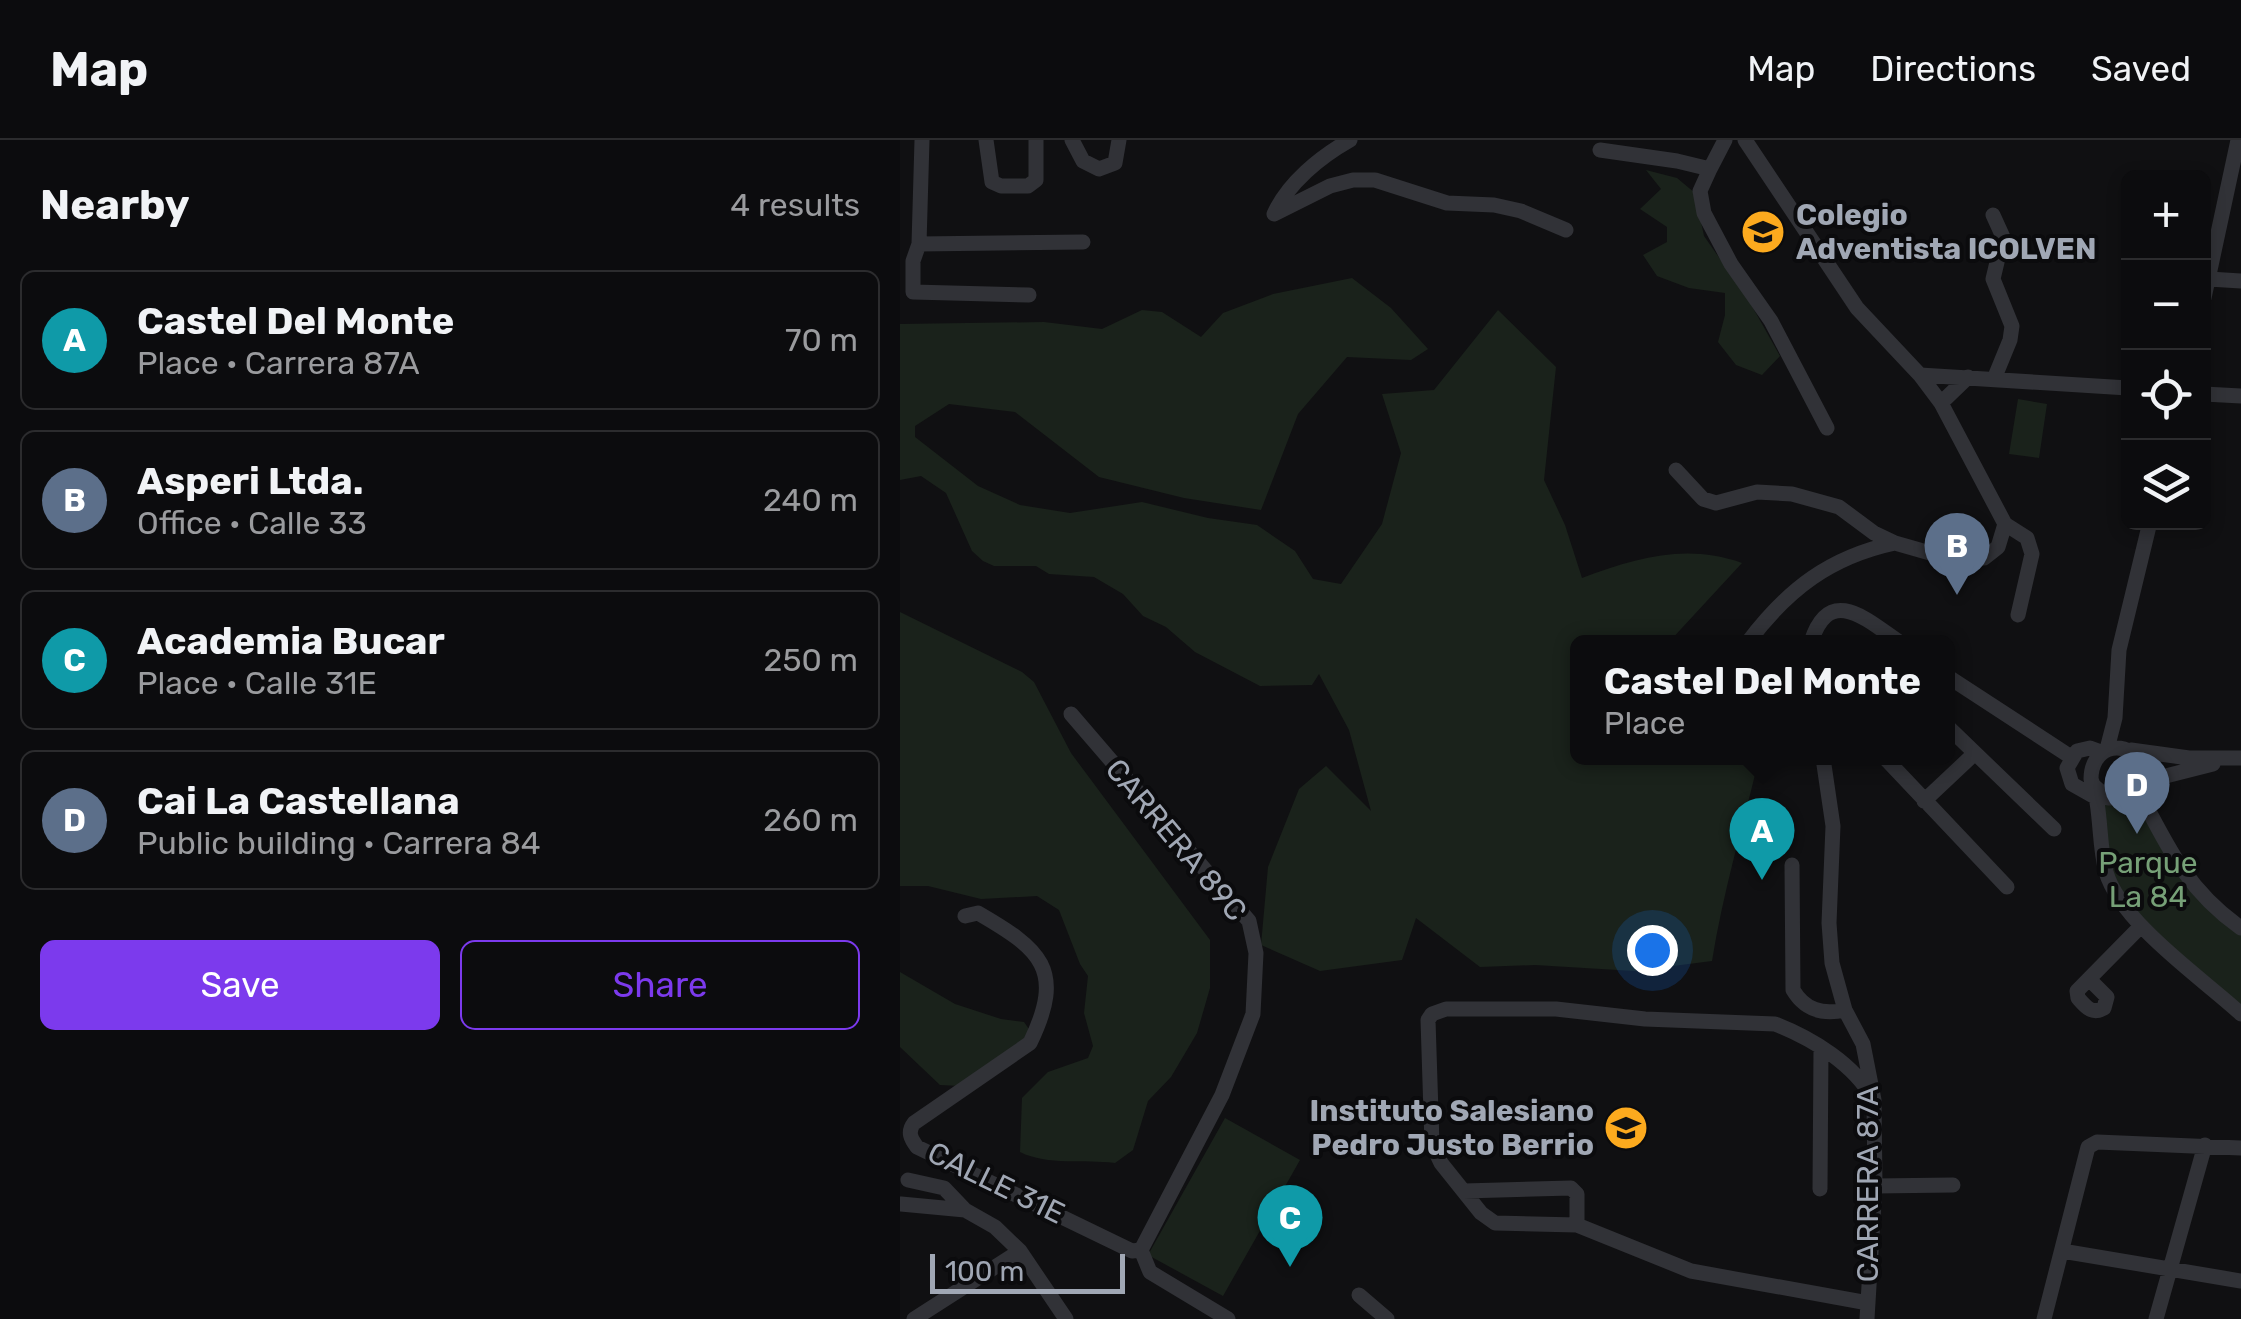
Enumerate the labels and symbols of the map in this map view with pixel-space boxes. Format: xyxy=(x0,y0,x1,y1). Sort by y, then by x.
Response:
place label: Colegio Adventista ICOLVEN xyxy=(1796,197,2097,267)
school or university icon: Colegio Adventista ICOLVEN xyxy=(1740,209,1786,255)
pin: B xyxy=(1924,512,1990,595)
street label: CARRERA 89C xyxy=(1098,752,1254,928)
pin: D xyxy=(2104,752,2170,834)
pin: A xyxy=(1730,798,1794,880)
park label: Parque La 84 xyxy=(2098,845,2198,915)
your location xyxy=(1627,925,1678,976)
street label: CARRERA 87A xyxy=(1850,1086,1886,1282)
place label: Instituto Salesiano Pedro Justo Berrio xyxy=(1309,1093,1594,1163)
school or university icon: Instituto Salesiano Pedro Justo Berrio xyxy=(1603,1105,1649,1151)
street label: CALLE 31E xyxy=(922,1134,1070,1232)
pin: C xyxy=(1258,1184,1322,1267)
scale bar xyxy=(930,1249,1125,1294)

